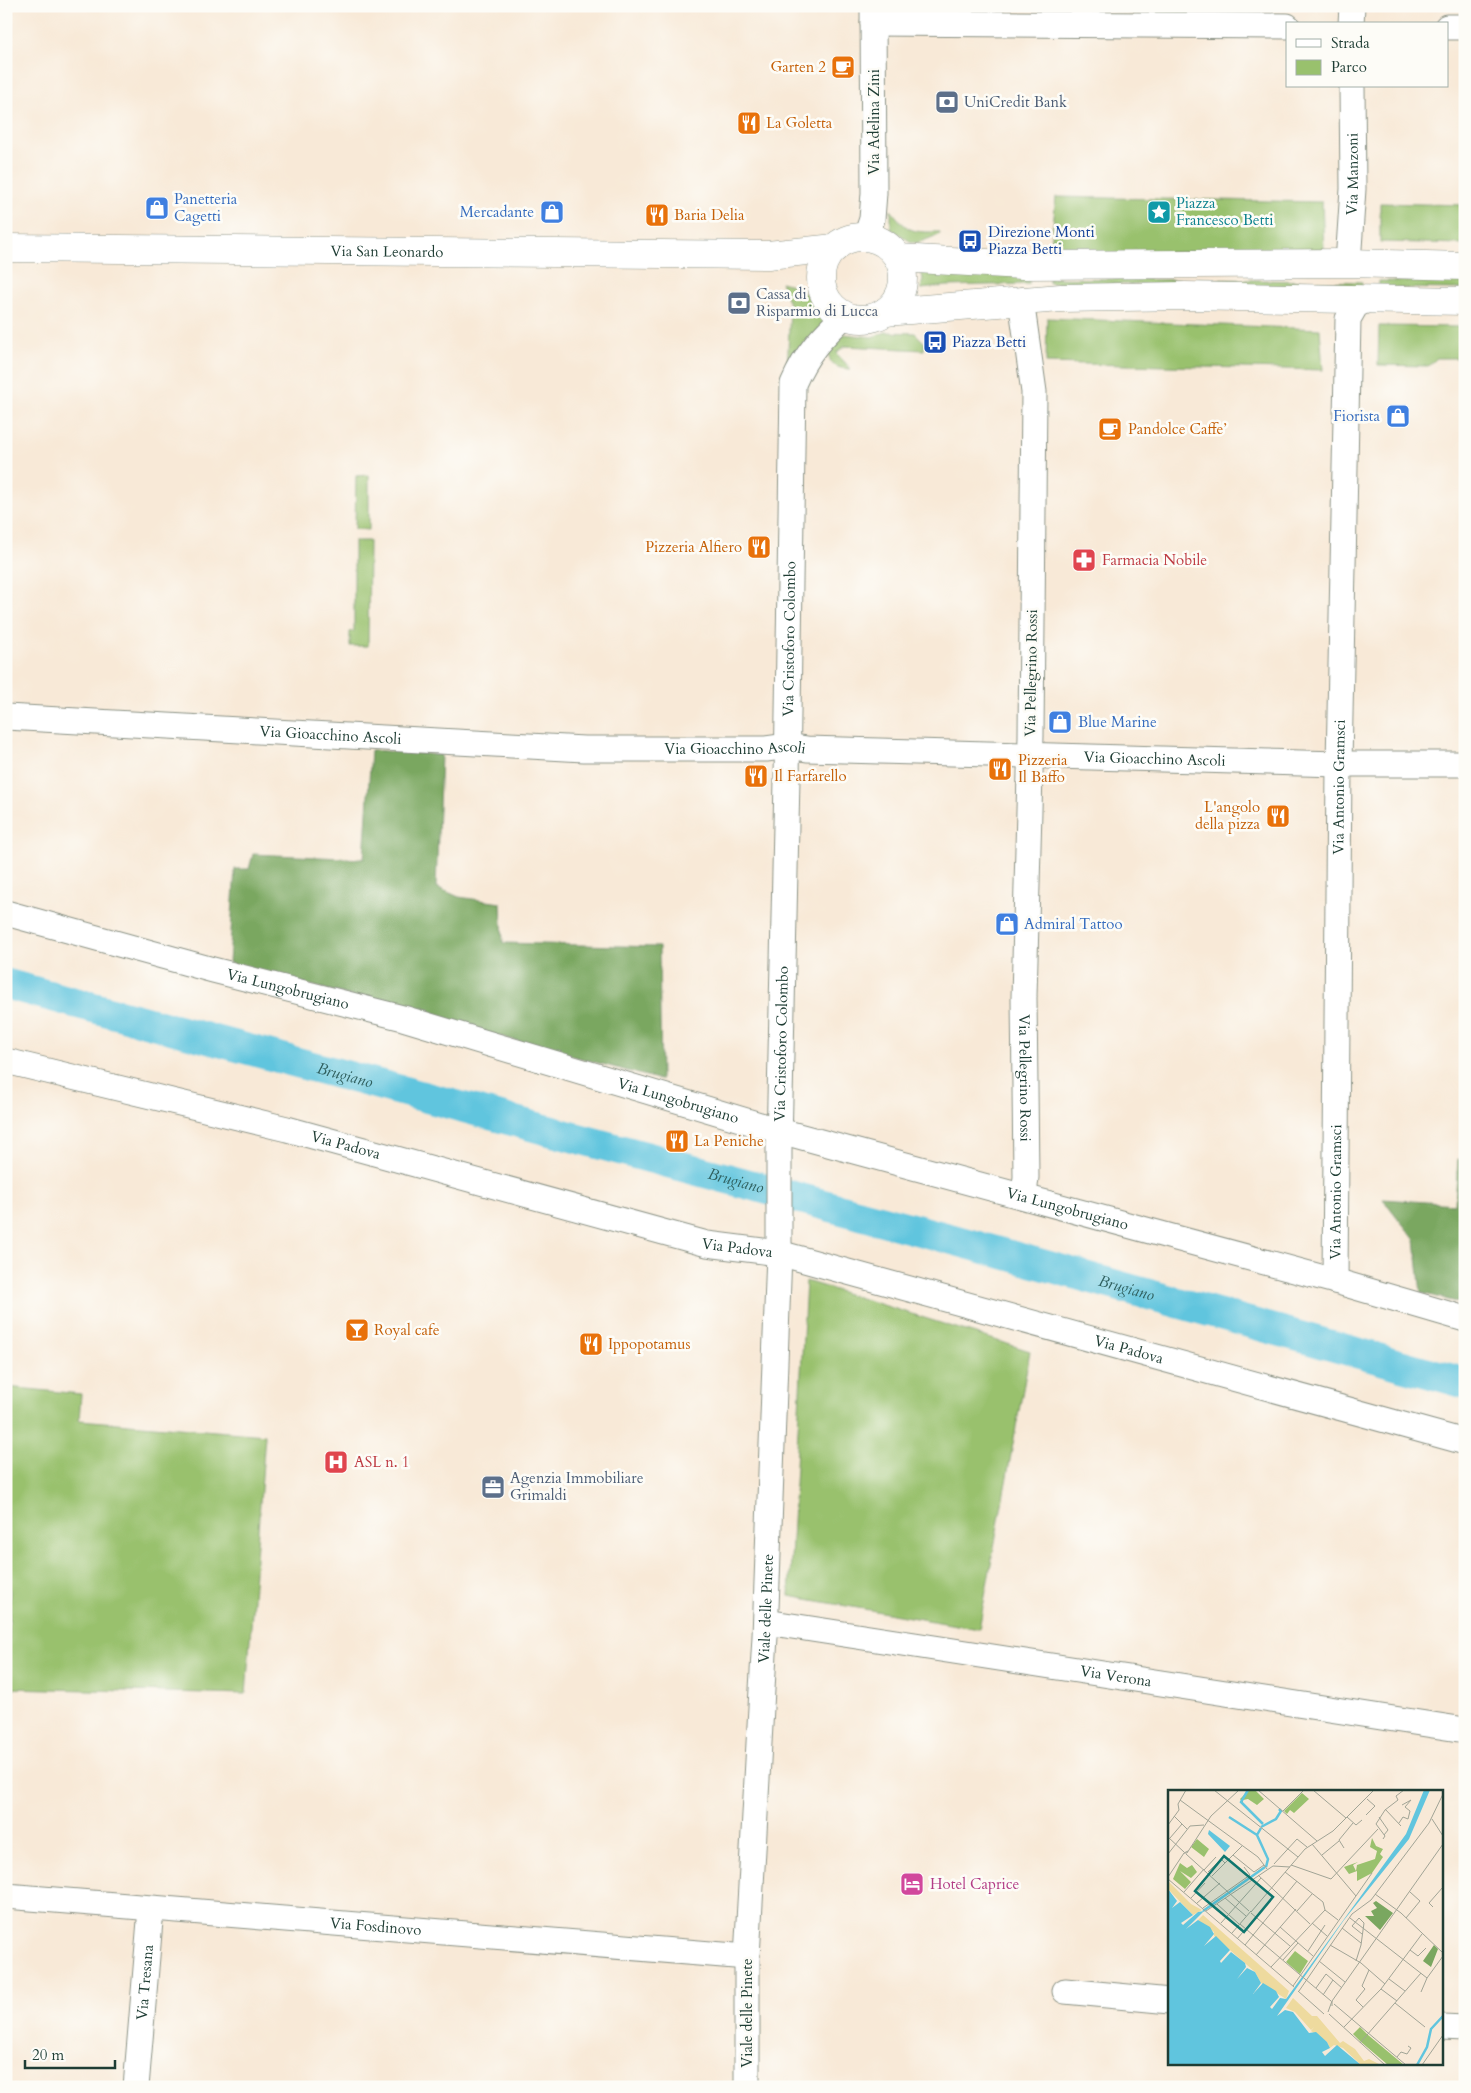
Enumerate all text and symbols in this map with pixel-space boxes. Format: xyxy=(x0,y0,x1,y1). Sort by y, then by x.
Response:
legend xyxy=(1286,22,1448,88)
text: Strada xyxy=(1331,33,1370,53)
cafe icon: Garten 2 xyxy=(830,54,856,80)
place label: Garten 2 xyxy=(770,57,826,77)
text: Parco xyxy=(1331,57,1367,77)
street label: Via Adelina Zini xyxy=(864,69,884,175)
bank icon: UniCredit Bank xyxy=(934,89,960,115)
place label: UniCredit Bank xyxy=(964,92,1067,112)
restaurant icon: La Goletta xyxy=(736,110,762,136)
place label: La Goletta xyxy=(766,113,833,133)
street label: Via Manzoni xyxy=(1341,133,1363,216)
place label: Panetteria Cagetti xyxy=(174,189,238,226)
place label: Piazza Francesco Betti xyxy=(1176,193,1273,230)
shop icon: Panetteria Cagetti xyxy=(144,195,170,221)
shop icon: Mercadante xyxy=(539,199,565,225)
place icon: Piazza Francesco Betti xyxy=(1146,199,1172,225)
place label: Mercadante xyxy=(460,202,534,222)
restaurant icon: Baria Delia xyxy=(644,202,670,228)
place label: Baria Delia xyxy=(674,205,745,225)
place label: Direzione Monti Piazza Betti xyxy=(988,222,1095,259)
bus stop icon: Direzione Monti Piazza Betti xyxy=(957,228,983,254)
street label: Via San Leonardo xyxy=(330,241,444,262)
place label: Cassa di Risparmio di Lucca xyxy=(756,284,879,321)
bank icon: Cassa di Risparmio di Lucca xyxy=(726,290,752,316)
bus stop icon: Piazza Betti xyxy=(922,329,948,355)
place label: Piazza Betti xyxy=(952,332,1026,352)
shop icon: Fiorista xyxy=(1385,403,1411,429)
place label: Fiorista xyxy=(1333,406,1381,426)
cafe icon: Pandolce Caffe’ xyxy=(1097,416,1123,442)
place label: Pandolce Caffe’ xyxy=(1128,419,1227,439)
restaurant icon: Pizzeria Alfiero xyxy=(746,534,772,560)
place label: Pizzeria Alfiero xyxy=(645,537,742,557)
pharmacy icon: Farmacia Nobile xyxy=(1071,547,1097,573)
place label: Farmacia Nobile xyxy=(1102,550,1207,570)
street label: Via Cristoforo Colombo xyxy=(778,561,800,717)
street label: Via Pellegrino Rossi xyxy=(1020,609,1042,737)
shop icon: Blue Marine xyxy=(1047,709,1073,735)
place label: Blue Marine xyxy=(1078,712,1157,732)
street label: Via Antonio Gramsci xyxy=(1328,719,1350,855)
street label: Via Gioacchino Ascoli xyxy=(259,721,402,749)
street label: Via Gioacchino Ascoli xyxy=(664,736,807,759)
street label: Via Gioacchino Ascoli xyxy=(1083,747,1226,771)
place label: Pizzeria Il Baffo xyxy=(1018,750,1068,787)
restaurant icon: Pizzeria Il Baffo xyxy=(987,756,1013,782)
restaurant icon: Il Farfarello xyxy=(743,763,769,789)
place label: Il Farfarello xyxy=(774,766,847,786)
place label: L'angolo della pizza xyxy=(1195,797,1261,834)
restaurant icon: L'angolo della pizza xyxy=(1265,803,1291,829)
shop icon: Admiral Tattoo xyxy=(994,911,1020,937)
place label: Admiral Tattoo xyxy=(1024,914,1123,934)
street label: Via Lungobrugiano xyxy=(225,964,351,1014)
street label: Via Cristoforo Colombo xyxy=(770,966,793,1122)
street label: Via Pellegrino Rossi xyxy=(1014,1014,1036,1142)
water label: Brugiano xyxy=(314,1057,376,1094)
street label: Via Lungobrugiano xyxy=(615,1073,741,1128)
street label: Via Antonio Gramsci xyxy=(1325,1124,1346,1260)
street label: Via Padova xyxy=(309,1126,383,1164)
restaurant icon: La Peniche xyxy=(664,1128,690,1154)
place label: La Peniche xyxy=(694,1131,764,1151)
water label: Brugiano xyxy=(705,1163,767,1199)
street label: Via Lungobrugiano xyxy=(1004,1183,1131,1235)
street label: Via Padova xyxy=(701,1233,774,1262)
water label: Brugiano xyxy=(1096,1270,1157,1307)
bar icon: Royal cafe xyxy=(344,1317,370,1343)
place label: Royal cafe xyxy=(374,1320,440,1340)
street label: Via Padova xyxy=(1092,1330,1166,1369)
restaurant icon: Ippopotamus xyxy=(578,1331,604,1357)
place label: Ippopotamus xyxy=(608,1334,690,1354)
hospital icon: ASL n. 1 xyxy=(323,1449,349,1475)
place label: ASL n. 1 xyxy=(354,1452,409,1472)
place label: Agenzia Immobiliare Grimaldi xyxy=(510,1468,644,1505)
office icon: Agenzia Immobiliare Grimaldi xyxy=(480,1474,506,1500)
street label: Viale delle Pinete xyxy=(753,1553,778,1664)
street label: Via Verona xyxy=(1079,1661,1154,1692)
inset map xyxy=(1168,1790,1444,2066)
hotel icon: Hotel Caprice xyxy=(899,1871,925,1897)
place label: Hotel Caprice xyxy=(930,1874,1020,1894)
street label: Via Fosdinovo xyxy=(329,1913,422,1940)
street label: Via Tresana xyxy=(132,1943,158,2021)
street label: Viale delle Pinete xyxy=(737,1958,757,2068)
scale bar xyxy=(25,2038,115,2070)
text: 20 m xyxy=(32,2045,64,2065)

